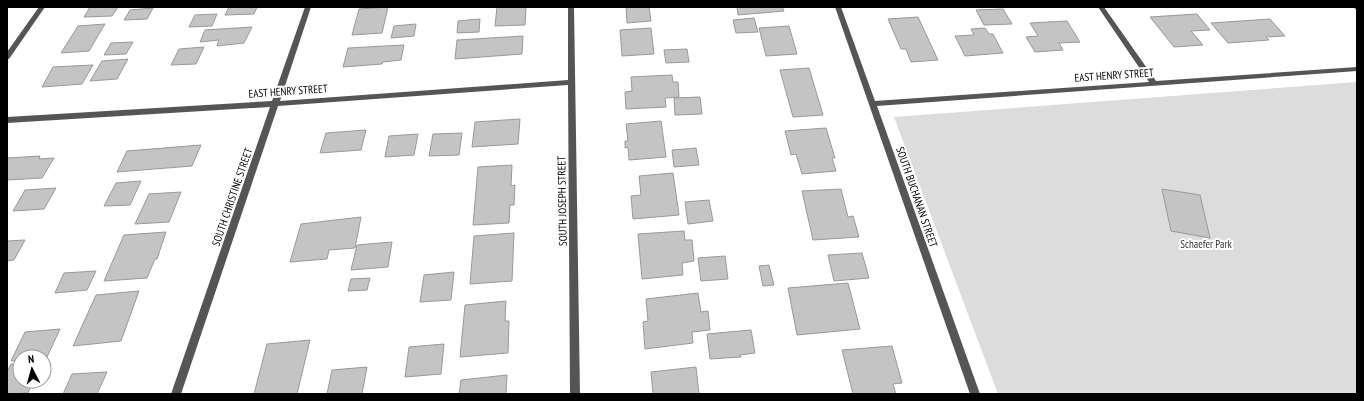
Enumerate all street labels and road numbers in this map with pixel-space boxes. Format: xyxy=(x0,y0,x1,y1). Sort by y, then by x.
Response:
street label: EAST HENRY STREET xyxy=(1074,65,1154,85)
street label: EAST HENRY STREET xyxy=(248,81,328,101)
street label: SOUTH BUCHANAN STREET xyxy=(893,145,941,249)
street label: SOUTH CHRISTINE STREET xyxy=(209,146,255,248)
street label: SOUTH JOSEPH STREET xyxy=(554,156,570,246)

